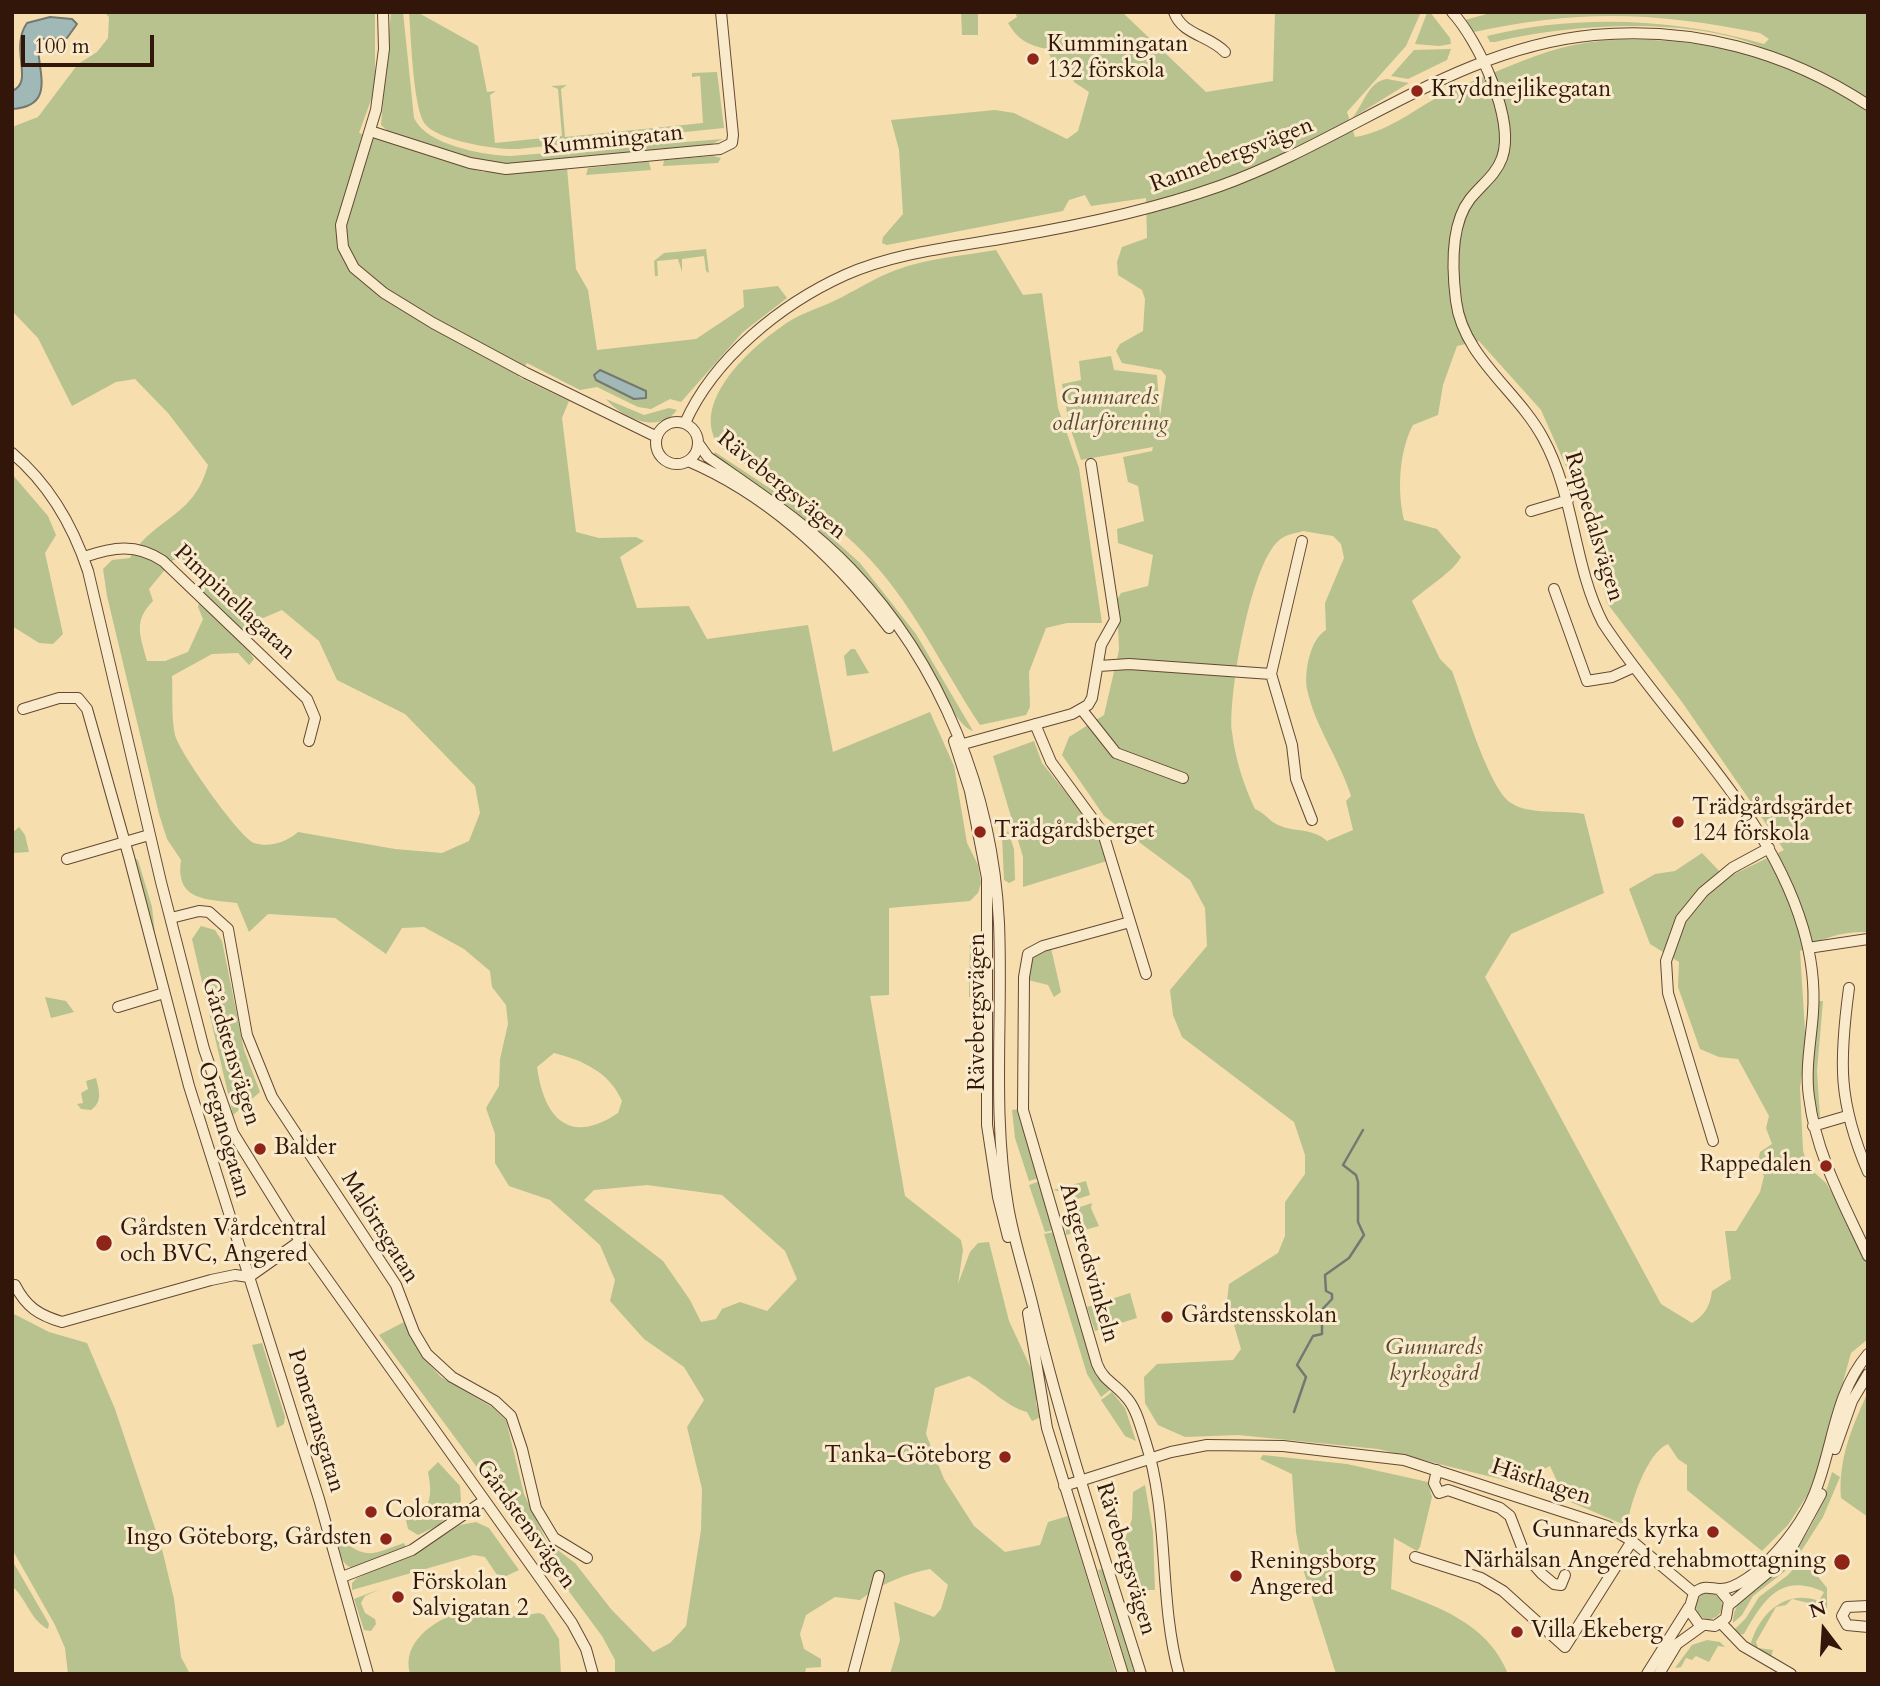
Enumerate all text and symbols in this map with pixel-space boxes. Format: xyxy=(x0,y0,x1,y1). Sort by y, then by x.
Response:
scale bar xyxy=(24,21,158,65)
text: 100 m xyxy=(34,32,90,61)
place label: Kummingatan 132 förskola xyxy=(1047,32,1188,86)
marker: Kummingatan 132 förskola xyxy=(1025,51,1041,67)
place label: Kryddnejlikegatan xyxy=(1431,77,1611,105)
marker: Kryddnejlikegatan xyxy=(1409,83,1425,99)
street label: Rannebergsvägen xyxy=(1147,112,1317,200)
street label: Kummingatan xyxy=(541,120,685,162)
park label: Gunnareds odlarförening xyxy=(1051,385,1169,439)
street label: Rävebergsvägen xyxy=(711,426,851,546)
street label: Rappedalsvägen xyxy=(1557,449,1629,605)
street label: Pimpinellagatan xyxy=(167,540,301,666)
place label: Trädgårdsgärdet 124 förskola xyxy=(1692,795,1852,849)
marker: Trädgårdsgärdet 124 förskola xyxy=(1670,814,1686,830)
place label: Trädgårdsberget xyxy=(994,818,1155,846)
marker: Trädgårdsberget xyxy=(972,824,988,840)
street label: Rävebergsvägen xyxy=(965,933,993,1091)
street label: Gårdstensvägen xyxy=(194,975,266,1129)
street label: Oreganogatan xyxy=(190,1059,256,1201)
place label: Balder xyxy=(274,1135,336,1163)
marker: Balder xyxy=(252,1141,268,1157)
place label: Rappedalen xyxy=(1700,1152,1812,1180)
marker: Rappedalen xyxy=(1818,1158,1834,1174)
street label: Malörtsgatan xyxy=(334,1167,424,1289)
street label: Angeredsvinkeln xyxy=(1052,1180,1124,1346)
place label: Gårdsten Vårdcentral och BVC, Angered xyxy=(120,1216,326,1270)
marker: Gårdsten Vårdcentral och BVC, Angered xyxy=(94,1233,114,1253)
place label: Gårdstensskolan xyxy=(1181,1303,1337,1331)
marker: Gårdstensskolan xyxy=(1159,1309,1175,1325)
park label: Gunnareds kyrkogård xyxy=(1385,1335,1483,1389)
street label: Pomeransgatan xyxy=(280,1346,350,1496)
place label: Tanka-Göteborg xyxy=(824,1443,991,1471)
marker: Tanka-Göteborg xyxy=(997,1449,1013,1465)
street label: Hästhagen xyxy=(1488,1454,1594,1512)
street label: Gårdstensvägen xyxy=(469,1455,581,1595)
street label: Rävebergsvägen xyxy=(1089,1479,1161,1639)
place label: Colorama xyxy=(385,1498,481,1526)
marker: Colorama xyxy=(363,1504,379,1520)
place label: Gunnareds kyrka xyxy=(1532,1518,1699,1546)
marker: Gunnareds kyrka xyxy=(1705,1524,1721,1540)
place label: Ingo Göteborg, Gårdsten xyxy=(126,1525,372,1553)
marker: Ingo Göteborg, Gårdsten xyxy=(378,1531,394,1547)
place label: Närhälsan Angered rehabmottagning xyxy=(1464,1548,1826,1576)
place label: Reningsborg Angered xyxy=(1250,1549,1376,1603)
marker: Närhälsan Angered rehabmottagning xyxy=(1832,1552,1852,1572)
marker: Reningsborg Angered xyxy=(1228,1568,1244,1584)
place label: Förskolan Salvigatan 2 xyxy=(412,1570,528,1624)
marker: Förskolan Salvigatan 2 xyxy=(390,1589,406,1605)
north arrow xyxy=(1789,1595,1859,1665)
text: N xyxy=(1806,1595,1830,1625)
place label: Villa Ekeberg xyxy=(1531,1618,1663,1646)
marker: Villa Ekeberg xyxy=(1509,1624,1525,1640)

